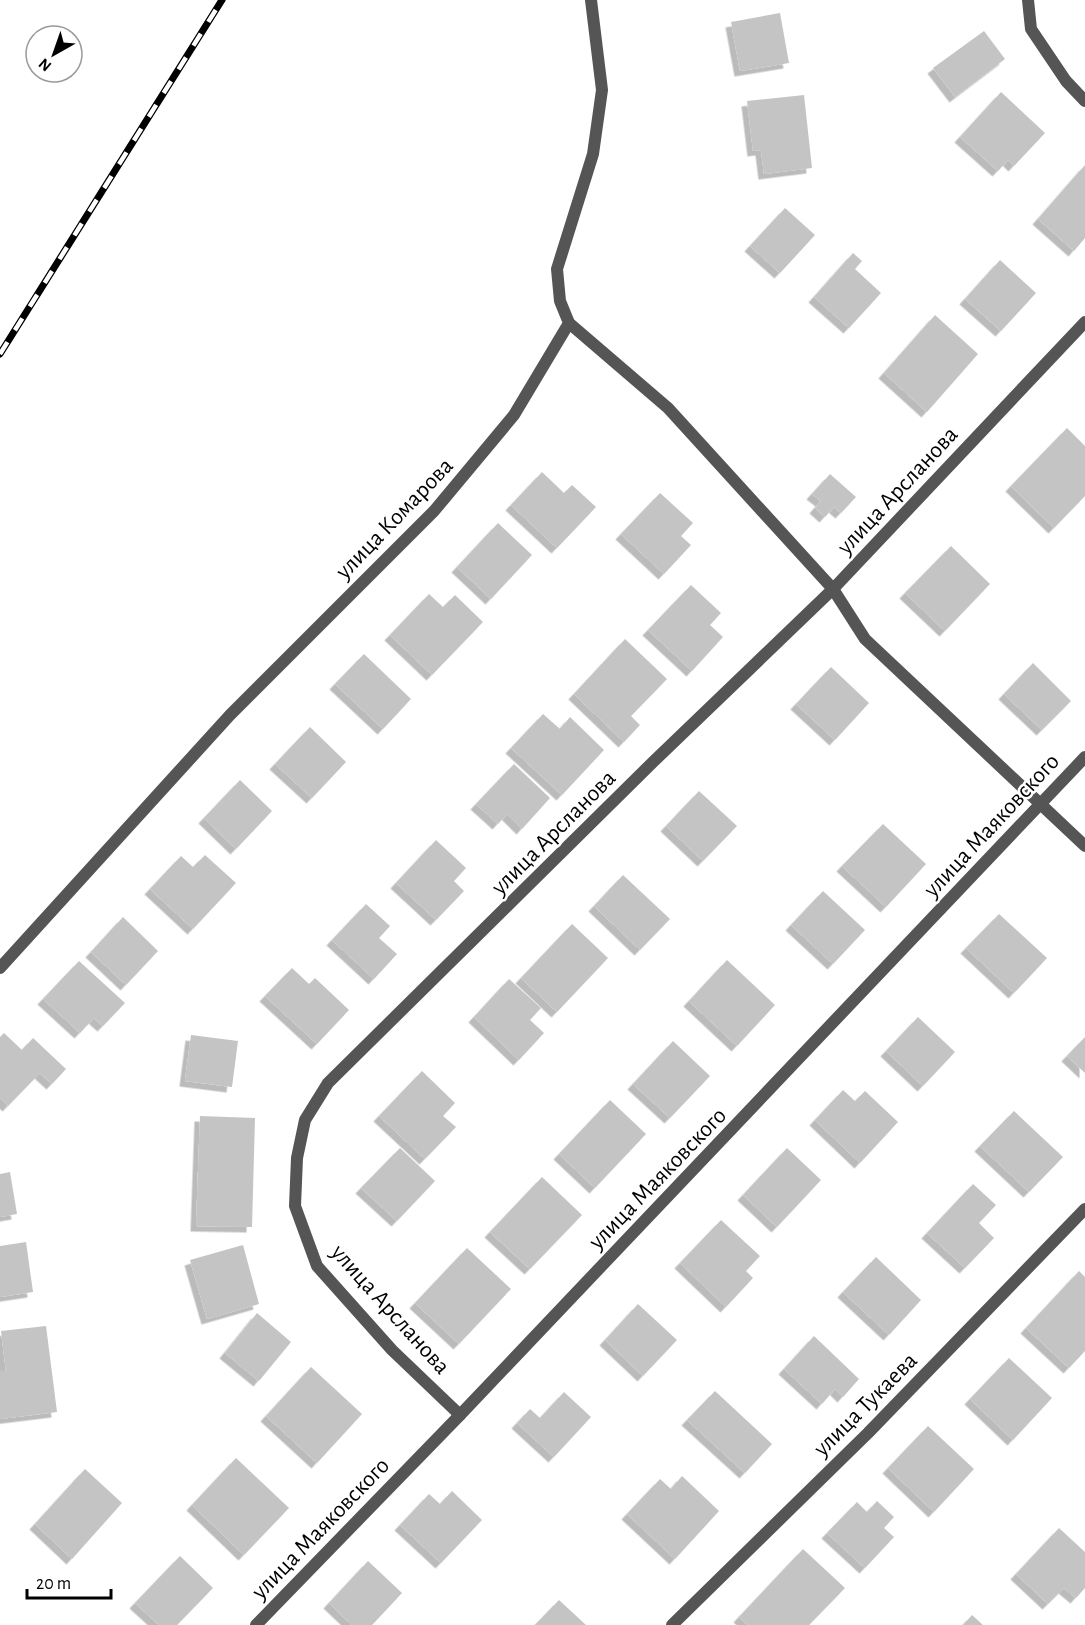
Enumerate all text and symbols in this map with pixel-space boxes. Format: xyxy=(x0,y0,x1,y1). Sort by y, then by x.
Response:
north arrow xyxy=(24,24,84,84)
text: N xyxy=(36,55,54,74)
street label: улица Арсланова xyxy=(832,422,963,560)
street label: улица Комарова xyxy=(331,454,458,584)
street label: улица Маяковского xyxy=(919,749,1064,903)
street label: улица Арсланова xyxy=(486,766,620,900)
street label: улица Маяковского xyxy=(584,1103,731,1255)
street label: улица Арсланова xyxy=(326,1240,454,1379)
street label: улица Тукаева xyxy=(809,1348,922,1462)
street label: улица Маяковского xyxy=(247,1453,394,1605)
scale bar xyxy=(27,1562,111,1600)
text: 20 m xyxy=(36,1575,71,1593)

